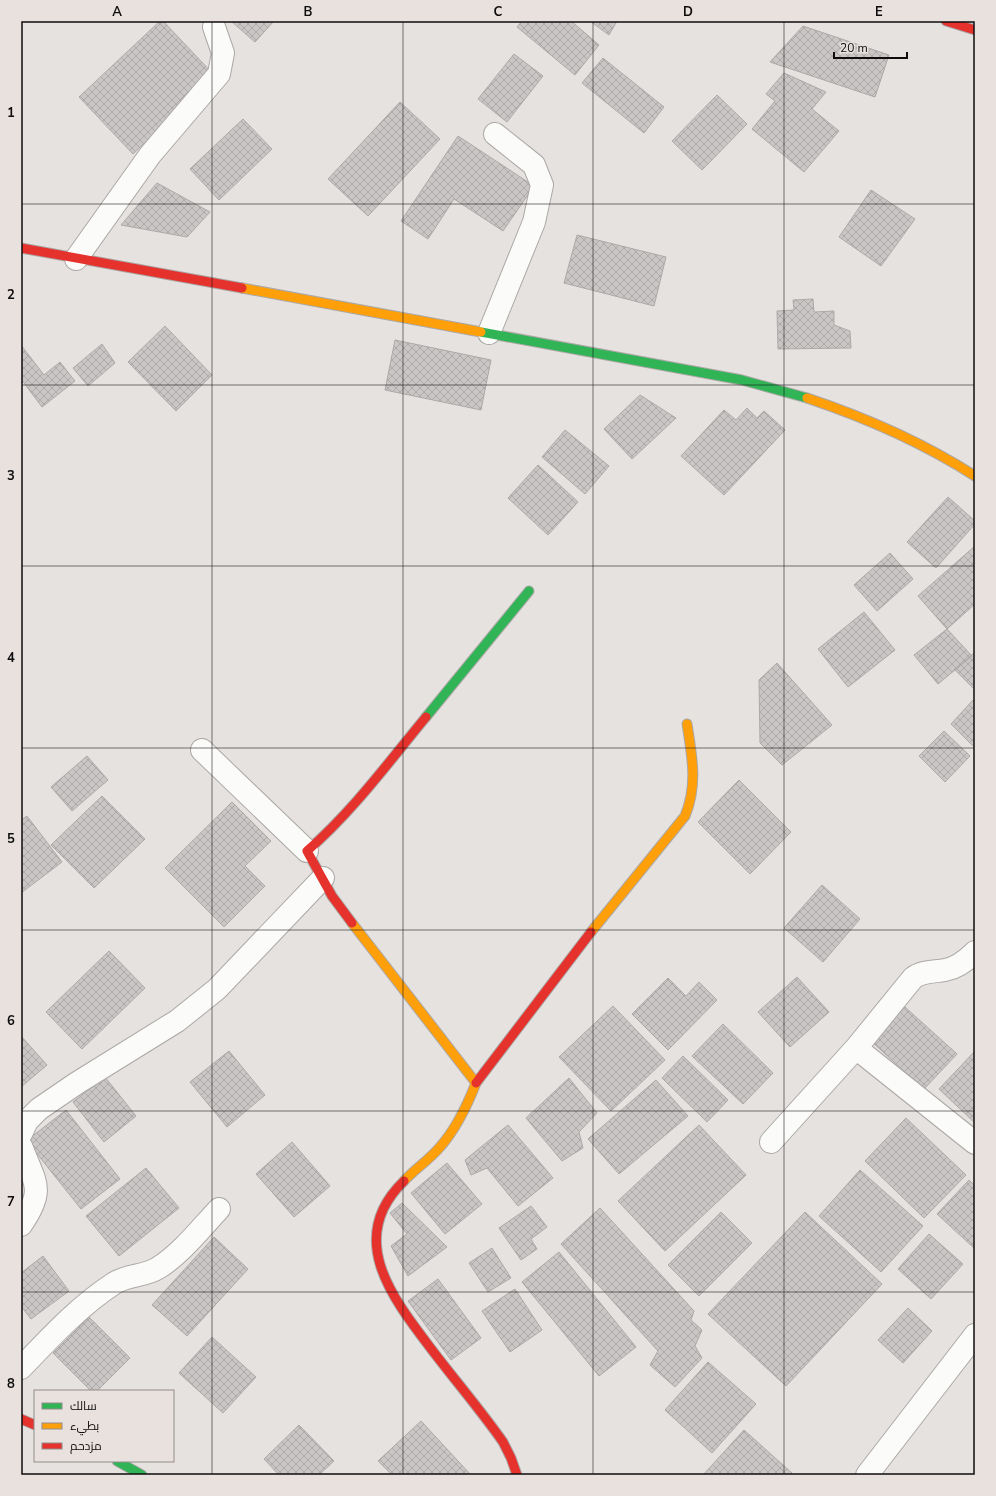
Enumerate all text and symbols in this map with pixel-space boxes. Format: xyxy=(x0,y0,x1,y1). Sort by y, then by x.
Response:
text: A xyxy=(112,3,122,21)
text: B xyxy=(304,3,313,21)
text: C xyxy=(494,3,503,21)
text: D xyxy=(683,3,693,21)
text: E xyxy=(875,3,883,21)
scale bar xyxy=(834,34,907,60)
text: 20 m xyxy=(840,40,868,56)
text: 1 xyxy=(7,104,15,122)
text: 2 xyxy=(7,286,15,304)
text: 3 xyxy=(7,467,15,485)
text: 4 xyxy=(7,649,15,667)
text: 5 xyxy=(7,830,15,848)
text: 6 xyxy=(7,1012,15,1030)
text: 7 xyxy=(7,1193,15,1211)
text: 8 xyxy=(7,1375,15,1393)
legend xyxy=(34,1390,174,1462)
text: سالك xyxy=(70,1398,97,1414)
text: بطيء xyxy=(70,1418,99,1436)
text: مزدحم xyxy=(70,1438,102,1454)

